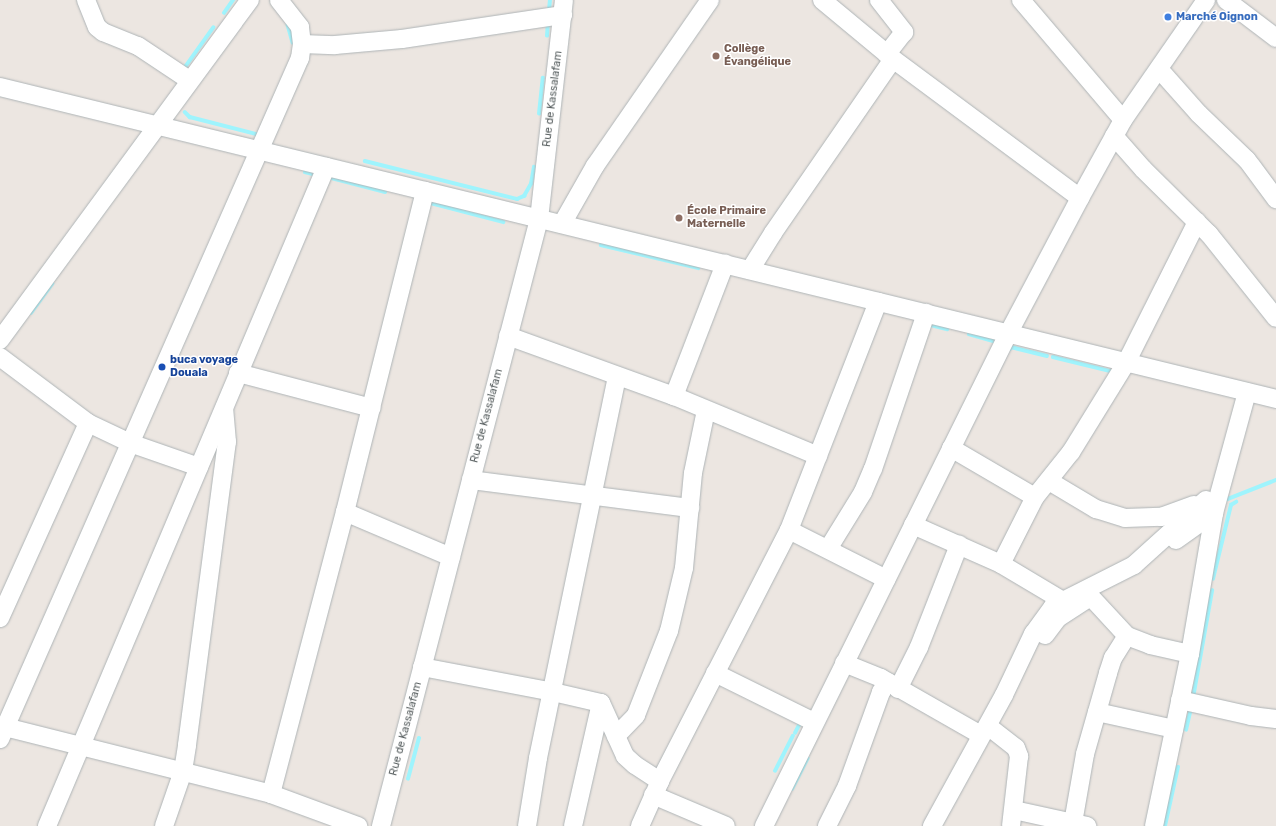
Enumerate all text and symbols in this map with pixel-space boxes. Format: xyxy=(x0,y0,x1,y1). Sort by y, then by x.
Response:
place label: Marché Oignon xyxy=(1176,10,1258,24)
marker: Marché Oignon xyxy=(1163,12,1173,22)
place label: Collège Évangélique xyxy=(724,43,791,69)
street label: Rue de Kassalafam xyxy=(541,50,565,148)
marker: Collège Évangélique xyxy=(711,51,721,61)
place label: École Primaire Maternelle xyxy=(687,205,766,231)
marker: École Primaire Maternelle xyxy=(674,213,684,223)
place label: buca voyage Douala xyxy=(170,354,238,380)
marker: buca voyage Douala xyxy=(157,362,167,372)
street label: Rue de Kassalafam xyxy=(468,368,506,464)
street label: Rue de Kassalafam xyxy=(387,681,425,777)

